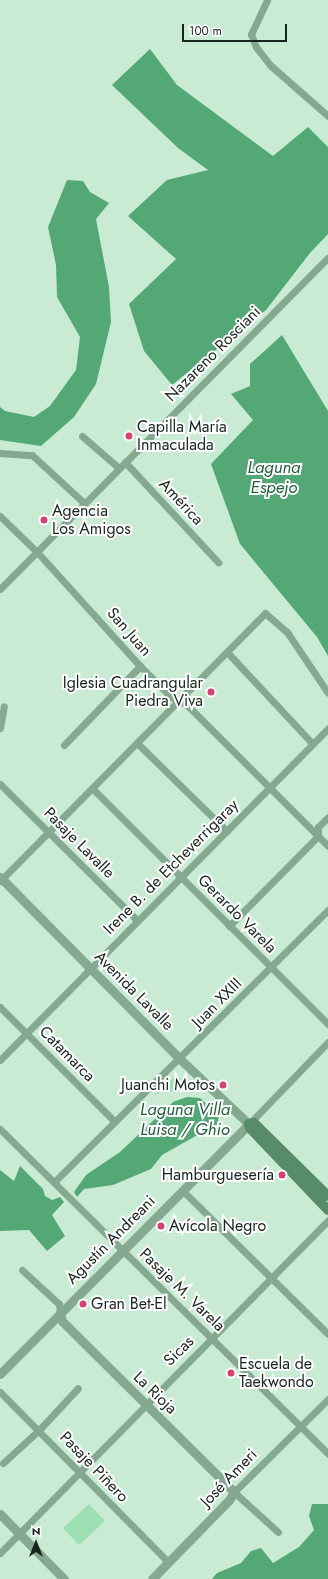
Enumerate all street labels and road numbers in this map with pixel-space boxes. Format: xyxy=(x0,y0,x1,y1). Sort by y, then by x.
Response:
street label: Nazareno Rosciani xyxy=(161,302,265,406)
street label: América xyxy=(155,475,207,529)
street label: San Juan xyxy=(103,604,155,660)
street label: Irene B. de Etcheverrigaray xyxy=(99,795,243,939)
street label: Pasaje Lavalle xyxy=(40,804,118,882)
street label: Gerardo Varela xyxy=(194,871,280,957)
street label: Avenida Lavalle xyxy=(90,947,178,1035)
street label: Juan XXIII xyxy=(188,974,246,1032)
street label: Catamarca xyxy=(35,1022,99,1086)
street label: Agustín Andreani xyxy=(63,1192,159,1288)
street label: Pasaje M. Varela xyxy=(135,1244,229,1336)
street label: Sicas xyxy=(160,1332,198,1370)
street label: La Rioja xyxy=(129,1368,181,1418)
street label: Pasaje Piñero xyxy=(56,1428,132,1506)
street label: José Ameri xyxy=(197,1445,261,1511)

